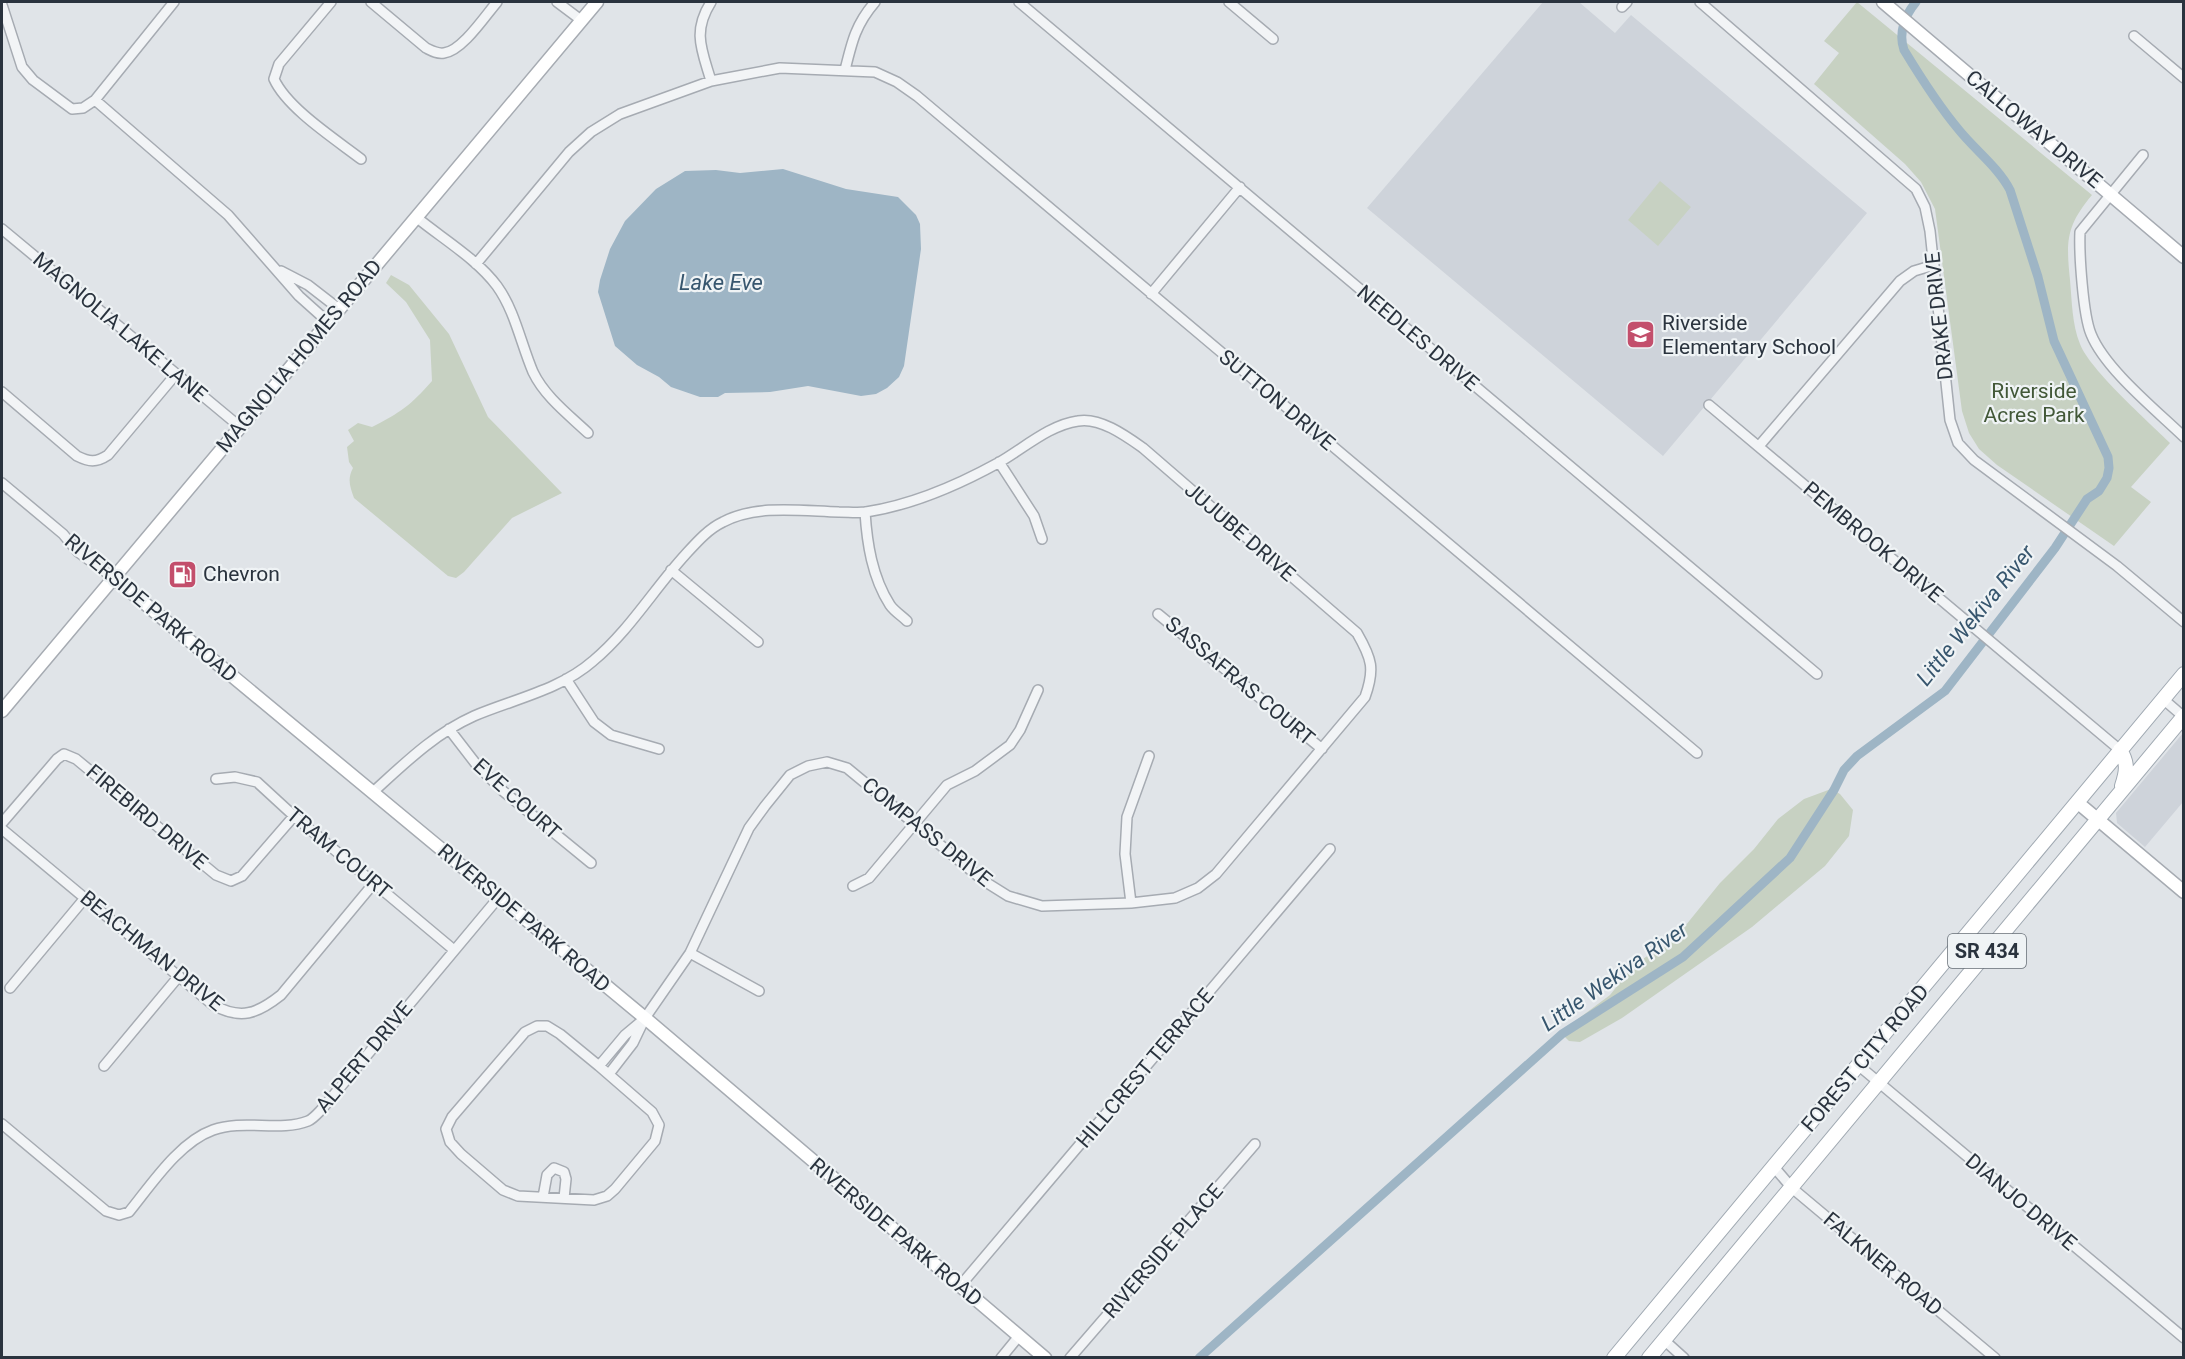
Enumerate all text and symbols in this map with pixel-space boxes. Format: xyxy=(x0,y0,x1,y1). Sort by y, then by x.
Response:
street label: CALLOWAY DRIVE xyxy=(1961,65,2107,193)
street label: MAGNOLIA LAKE LANE xyxy=(28,247,212,407)
street label: DRAKE DRIVE xyxy=(1920,251,1958,381)
street label: MAGNOLIA HOMES ROAD xyxy=(211,255,387,457)
water label: Lake Eve xyxy=(679,270,763,295)
street label: NEEDLES DRIVE xyxy=(1352,280,1484,396)
place label: Riverside Elementary School xyxy=(1662,311,1836,359)
school or university icon: Riverside Elementary School xyxy=(1625,319,1657,351)
street label: SUTTON DRIVE xyxy=(1214,345,1340,455)
park label: Riverside Acres Park xyxy=(1983,379,2085,427)
street label: PEMBROOK DRIVE xyxy=(1798,477,1948,607)
street label: JUJUBE DRIVE xyxy=(1180,478,1300,586)
street label: RIVERSIDE PARK ROAD xyxy=(60,529,242,687)
water label: Little Wekiva River xyxy=(1911,540,2040,690)
fuel station icon: Chevron xyxy=(166,558,198,590)
place label: Chevron xyxy=(203,562,280,586)
street label: SASSAFRAS COURT xyxy=(1161,612,1320,751)
street label: EVE COURT xyxy=(469,754,566,845)
street label: FIREBIRD DRIVE xyxy=(82,759,212,875)
street label: COMPASS DRIVE xyxy=(857,772,997,892)
street label: TRAM COURT xyxy=(282,802,397,904)
street label: RIVERSIDE PARK ROAD xyxy=(433,839,615,997)
street label: BEACHMAN DRIVE xyxy=(76,886,229,1016)
water label: Little Wekiva River xyxy=(1536,916,1693,1036)
road number: SR 434 xyxy=(1948,934,2026,968)
street label: FOREST CITY ROAD xyxy=(1796,979,1934,1137)
street label: HILLCREST TERRACE xyxy=(1071,984,1219,1152)
street label: ALPERT DRIVE xyxy=(311,997,417,1117)
street label: DIANJO DRIVE xyxy=(1961,1149,2081,1255)
street label: RIVERSIDE PARK ROAD xyxy=(805,1153,987,1311)
street label: RIVERSIDE PLACE xyxy=(1098,1179,1228,1323)
street label: FALKNER ROAD xyxy=(1819,1207,1947,1321)

